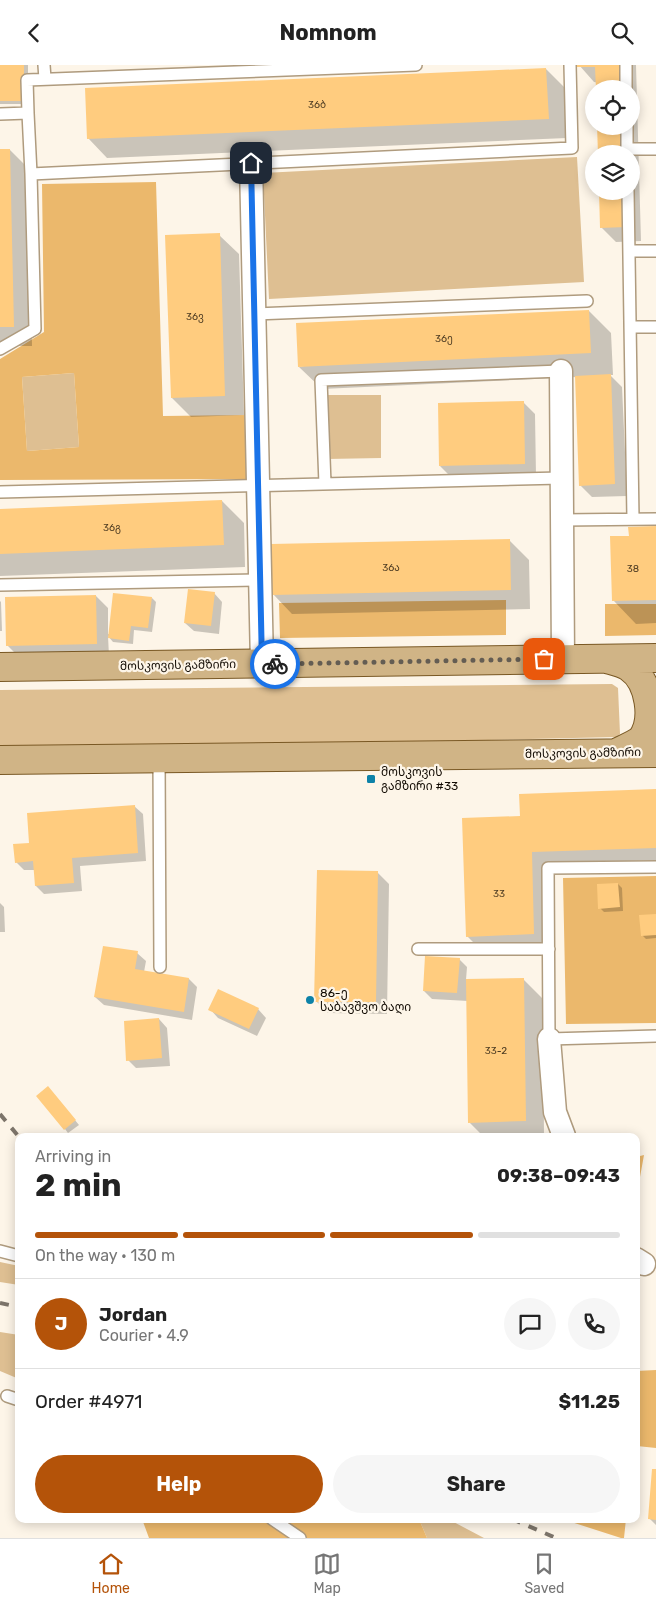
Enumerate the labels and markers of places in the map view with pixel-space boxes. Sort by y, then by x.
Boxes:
pin [230,142,272,184]
pin [523,638,565,680]
place label: მოსკოვის გამზირი #33 [381,765,458,793]
marker: მოსკოვის გამზირი #33 [365,773,377,785]
place label: 86-ე საბავშვო ბაღი [320,986,411,1015]
marker: 86-ე საბავშვო ბაღი [304,994,316,1006]

